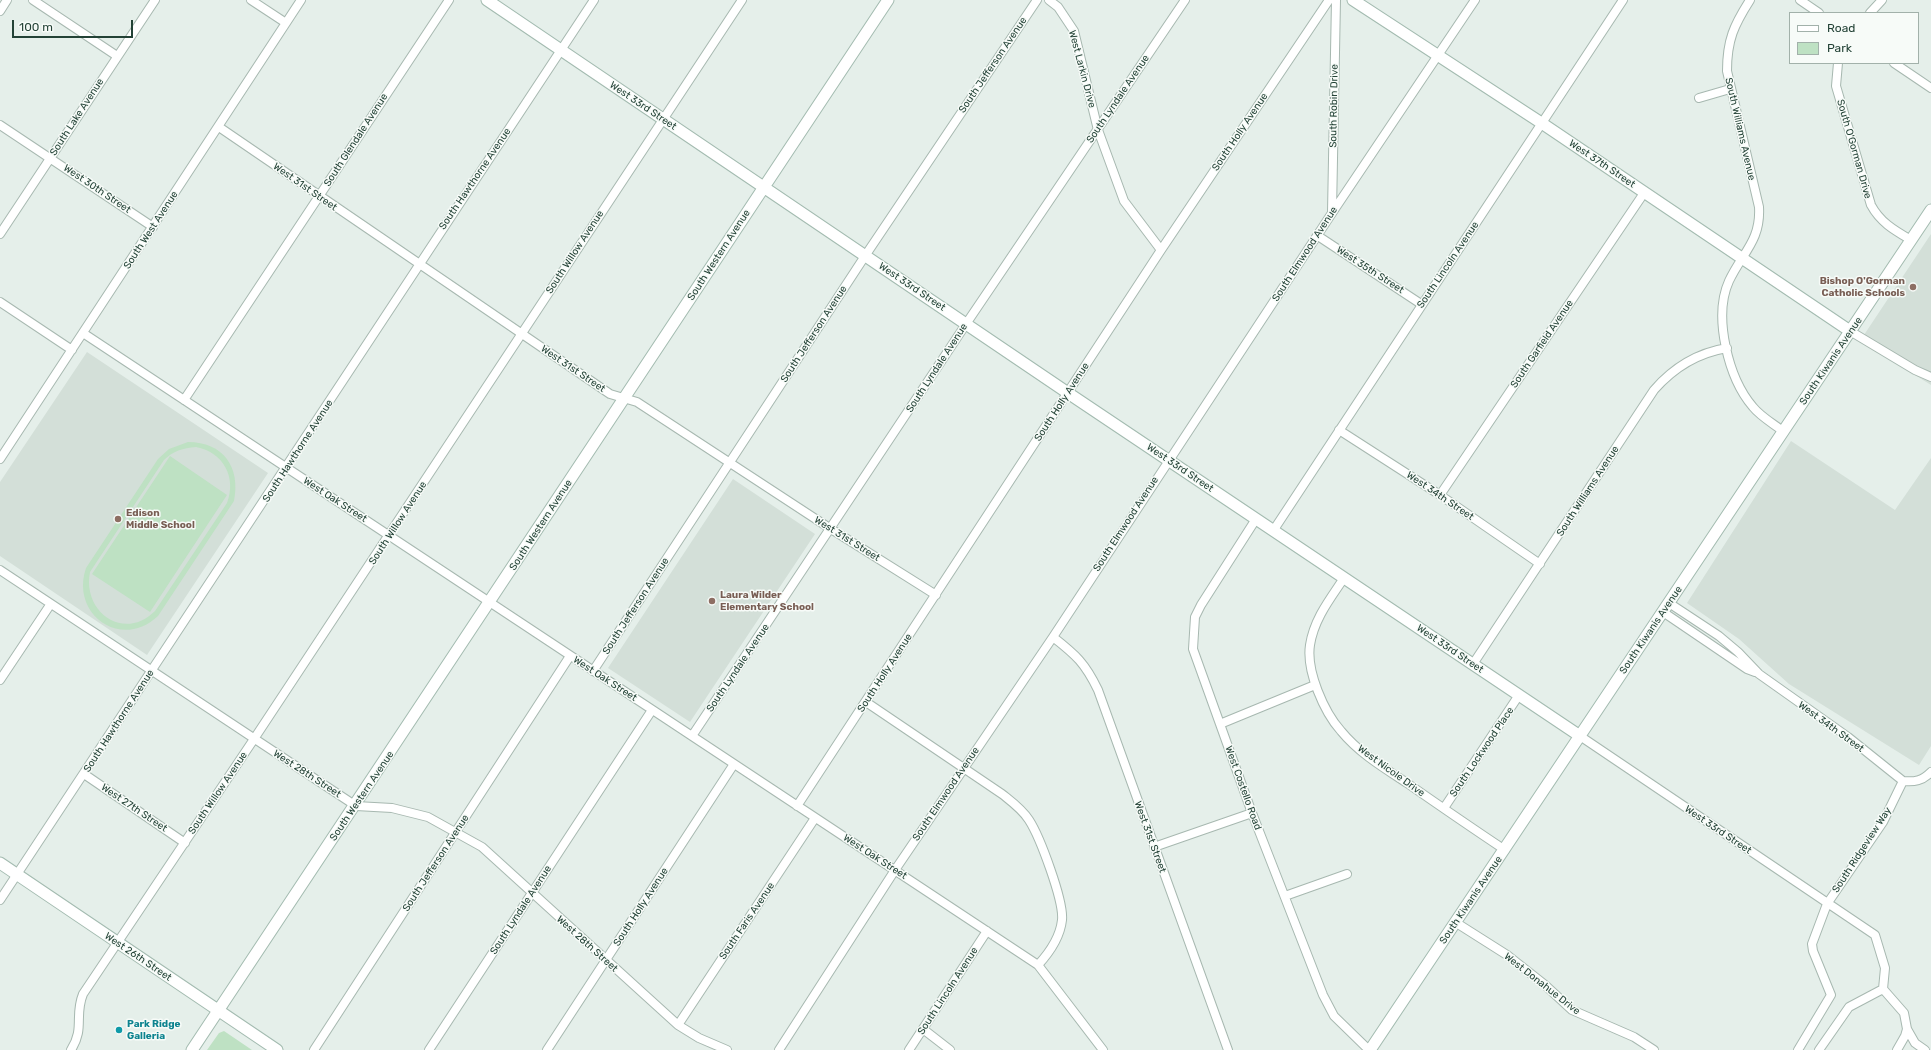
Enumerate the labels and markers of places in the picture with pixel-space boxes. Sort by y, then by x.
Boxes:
place label: Bishop O'Gorman Catholic Schools [1820,275,1905,298]
marker: Bishop O'Gorman Catholic Schools [1908,282,1918,292]
place label: Edison Middle School [126,507,195,530]
marker: Edison Middle School [113,514,123,524]
place label: Laura Wilder Elementary School [720,589,814,612]
marker: Laura Wilder Elementary School [707,596,717,606]
place label: Park Ridge Galleria [127,1018,180,1042]
marker: Park Ridge Galleria [114,1025,124,1035]

